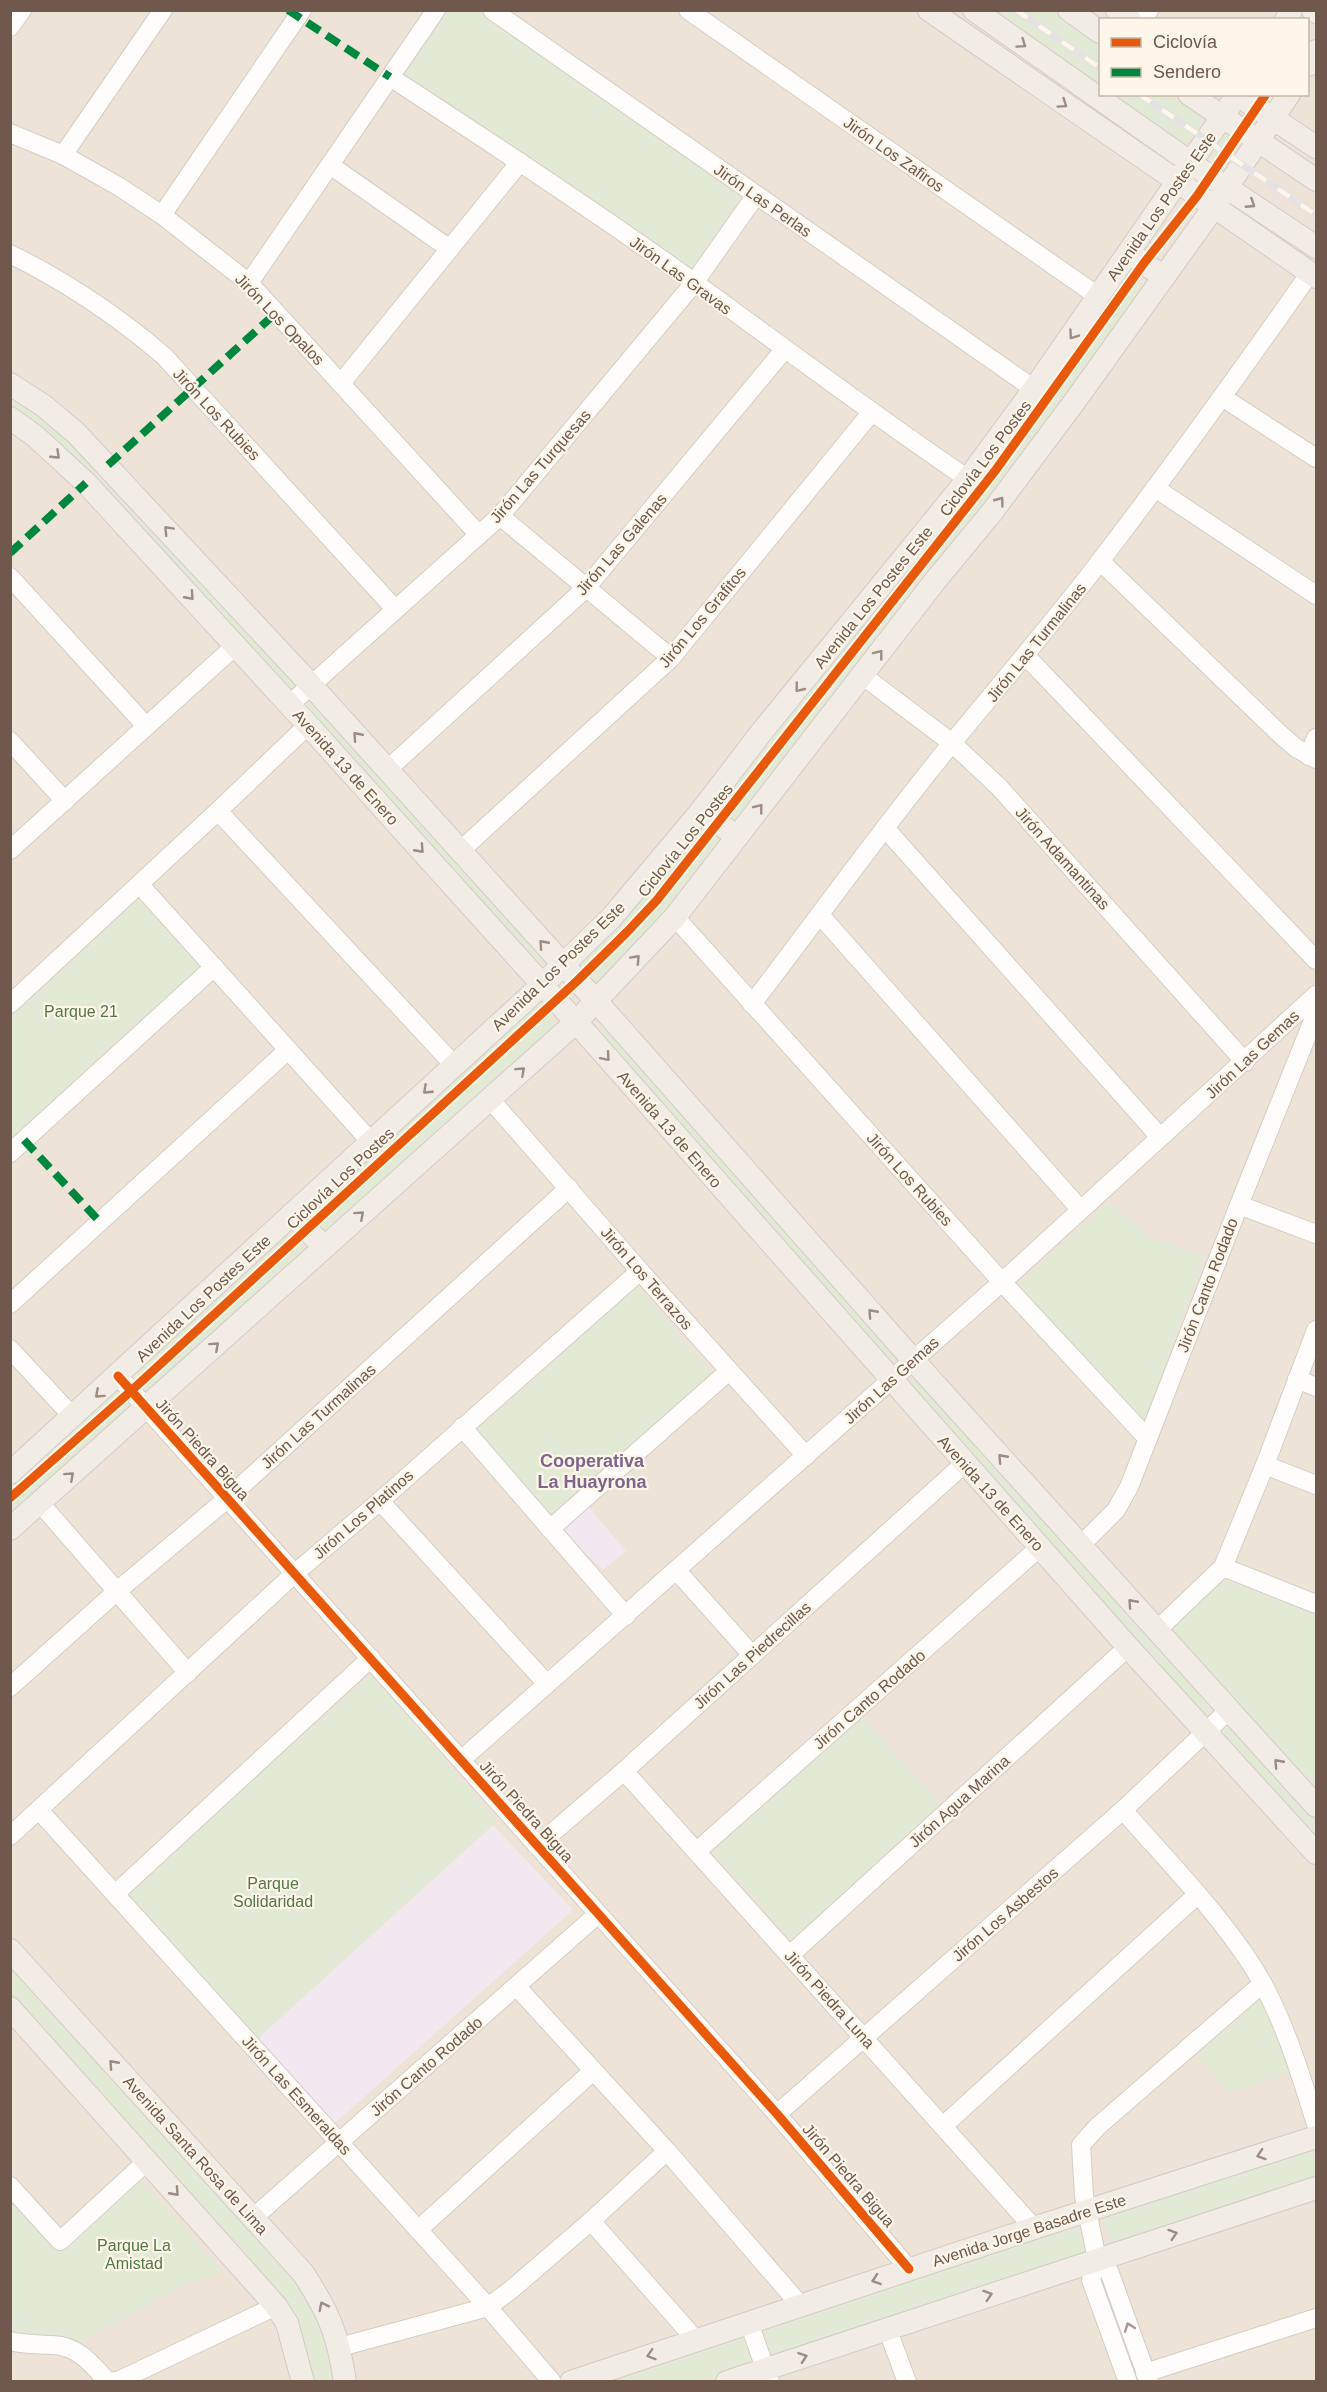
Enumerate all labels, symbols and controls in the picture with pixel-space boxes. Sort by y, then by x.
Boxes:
legend [1099,18,1309,96]
text: Ciclovía [1153,32,1218,52]
one-way arrow [1016,37,1027,48]
text: Sendero [1153,62,1221,82]
one-way arrow [1057,97,1068,108]
street label: Jirón Los Zafiros [840,114,947,195]
street label: Avenida Los Postes Este [1104,129,1219,284]
street label: Jirón Las Perlas [711,161,815,240]
one-way arrow [1245,196,1255,208]
street label: Jirón Las Gravas [627,233,735,318]
street label: Jirón Los Opalos [232,270,327,368]
one-way arrow [1069,328,1080,339]
street label: Jirón Los Rubies [170,365,263,464]
street label: Ciclovía Los Postes [936,397,1034,520]
street label: Jirón Las Turquesas [487,406,594,526]
one-way arrow [48,447,59,458]
street label: Jirón Las Galenas [573,490,670,599]
one-way arrow [993,497,1004,508]
street label: Avenida Los Postes Este [811,523,936,672]
one-way arrow [165,527,176,538]
street label: Jirón Los Grafitos [656,564,749,671]
street label: Jirón Las Turmalinas [983,580,1089,705]
one-way arrow [183,589,194,600]
one-way arrow [871,650,882,661]
one-way arrow [795,681,806,692]
street label: Avenida 13 de Enero [289,706,402,829]
one-way arrow [353,732,364,743]
street label: Ciclovía Los Postes [635,780,736,900]
one-way arrow [752,804,763,815]
street label: Jirón Adamantinas [1012,804,1113,913]
one-way arrow [413,842,424,852]
street label: Avenida Los Postes Este [489,898,628,1034]
one-way arrow [539,940,550,951]
one-way arrow [629,956,640,967]
park label: Parque 21 [44,1003,118,1020]
street label: Jirón Las Gemas [1202,1007,1302,1102]
one-way arrow [599,1050,610,1061]
one-way arrow [514,1067,525,1078]
street label: Avenida 13 de Enero [614,1067,725,1191]
one-way arrow [423,1083,433,1094]
street label: Ciclovía Los Postes [283,1124,398,1232]
street label: Jirón Los Rubies [863,1129,956,1229]
one-way arrow [353,1211,364,1222]
street label: Jirón Canto Rodado [1174,1216,1241,1355]
street label: Jirón Los Terrazos [597,1224,696,1333]
street label: Avenida Los Postes Este [133,1232,274,1365]
one-way arrow [868,1309,879,1320]
street label: Jirón Las Gemas [841,1334,942,1427]
one-way arrow [208,1342,219,1353]
street label: Jirón Las Turmalinas [258,1361,379,1472]
one-way arrow [95,1387,105,1398]
street label: Jirón Piedra Bigua [153,1395,253,1504]
street label: Avenida 13 de Enero [934,1432,1047,1555]
district label: Cooperativa La Huayrona [537,1451,648,1492]
one-way arrow [998,1454,1009,1465]
street label: Jirón Los Platinos [310,1467,417,1562]
one-way arrow [63,1472,74,1483]
street label: Jirón Las Piedrecillas [690,1598,814,1712]
one-way arrow [1128,1599,1139,1610]
street label: Jirón Canto Rodado [810,1646,929,1752]
street label: Jirón Agua Marina [906,1752,1013,1851]
street label: Jirón Piedra Bigua [477,1757,577,1866]
one-way arrow [1274,1759,1285,1770]
street label: Jirón Los Asbestos [949,1864,1062,1965]
park label: Parque Solidaridad [233,1875,313,1910]
street label: Jirón Piedra Luna [781,1947,878,2052]
street label: Jirón Canto Rodado [367,2013,486,2119]
street label: Jirón Las Esmeraldas [239,2032,354,2158]
one-way arrow [110,2060,121,2071]
street label: Avenida Santa Rosa de Lima [120,2073,271,2238]
street label: Jirón Piedra Bigua [799,2120,898,2230]
one-way arrow [1256,2148,1267,2160]
one-way arrow [168,2186,179,2196]
street label: Avenida Jorge Basadre Este [930,2191,1128,2270]
one-way arrow [1167,2229,1178,2242]
park label: Parque La Amistad [97,2237,171,2272]
one-way arrow [871,2273,882,2286]
one-way arrow [982,2290,993,2302]
one-way arrow [319,2302,330,2312]
one-way arrow [1123,2322,1136,2332]
one-way arrow [646,2348,657,2360]
one-way arrow [797,2351,808,2364]

